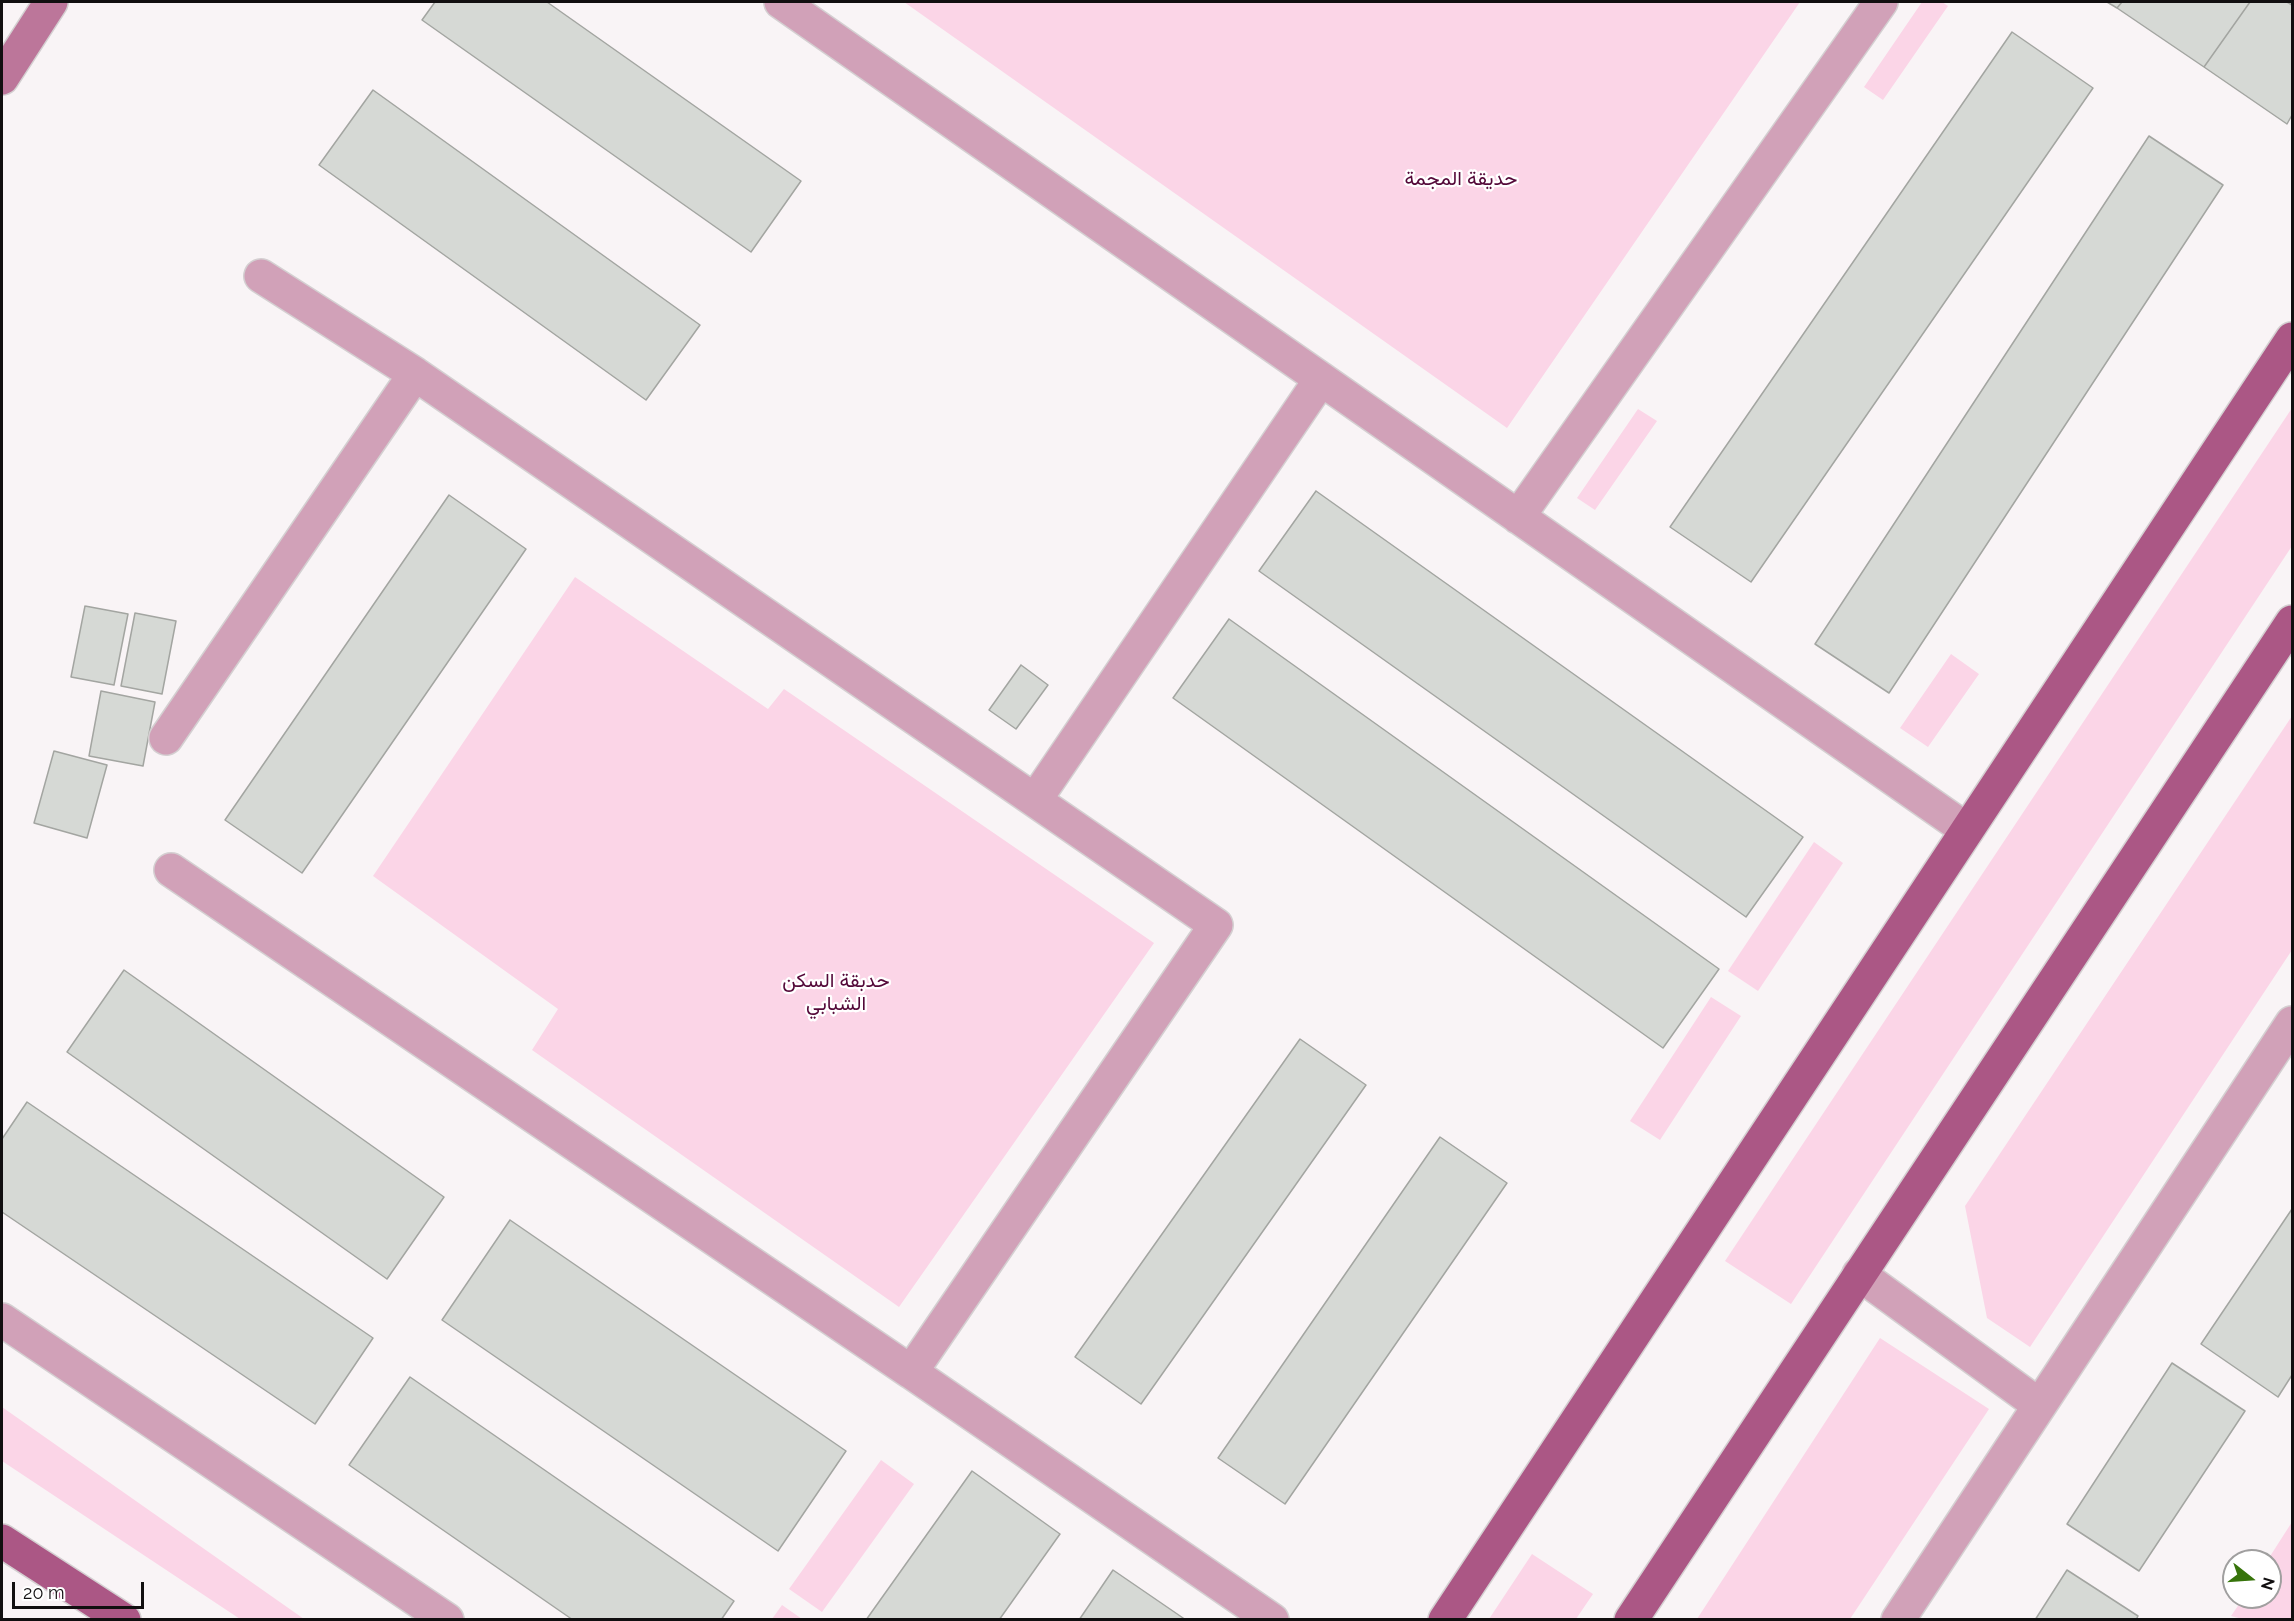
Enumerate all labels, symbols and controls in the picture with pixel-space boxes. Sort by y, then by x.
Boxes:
park label: حديقة المجمة [1404,167,1518,191]
park label: حدبقة السكن الشبابي [782,969,890,1016]
north arrow [2222,1549,2282,1609]
scale bar [15,1570,147,1608]
text: N [2257,1575,2279,1592]
text: 20 m [23,1582,65,1603]

